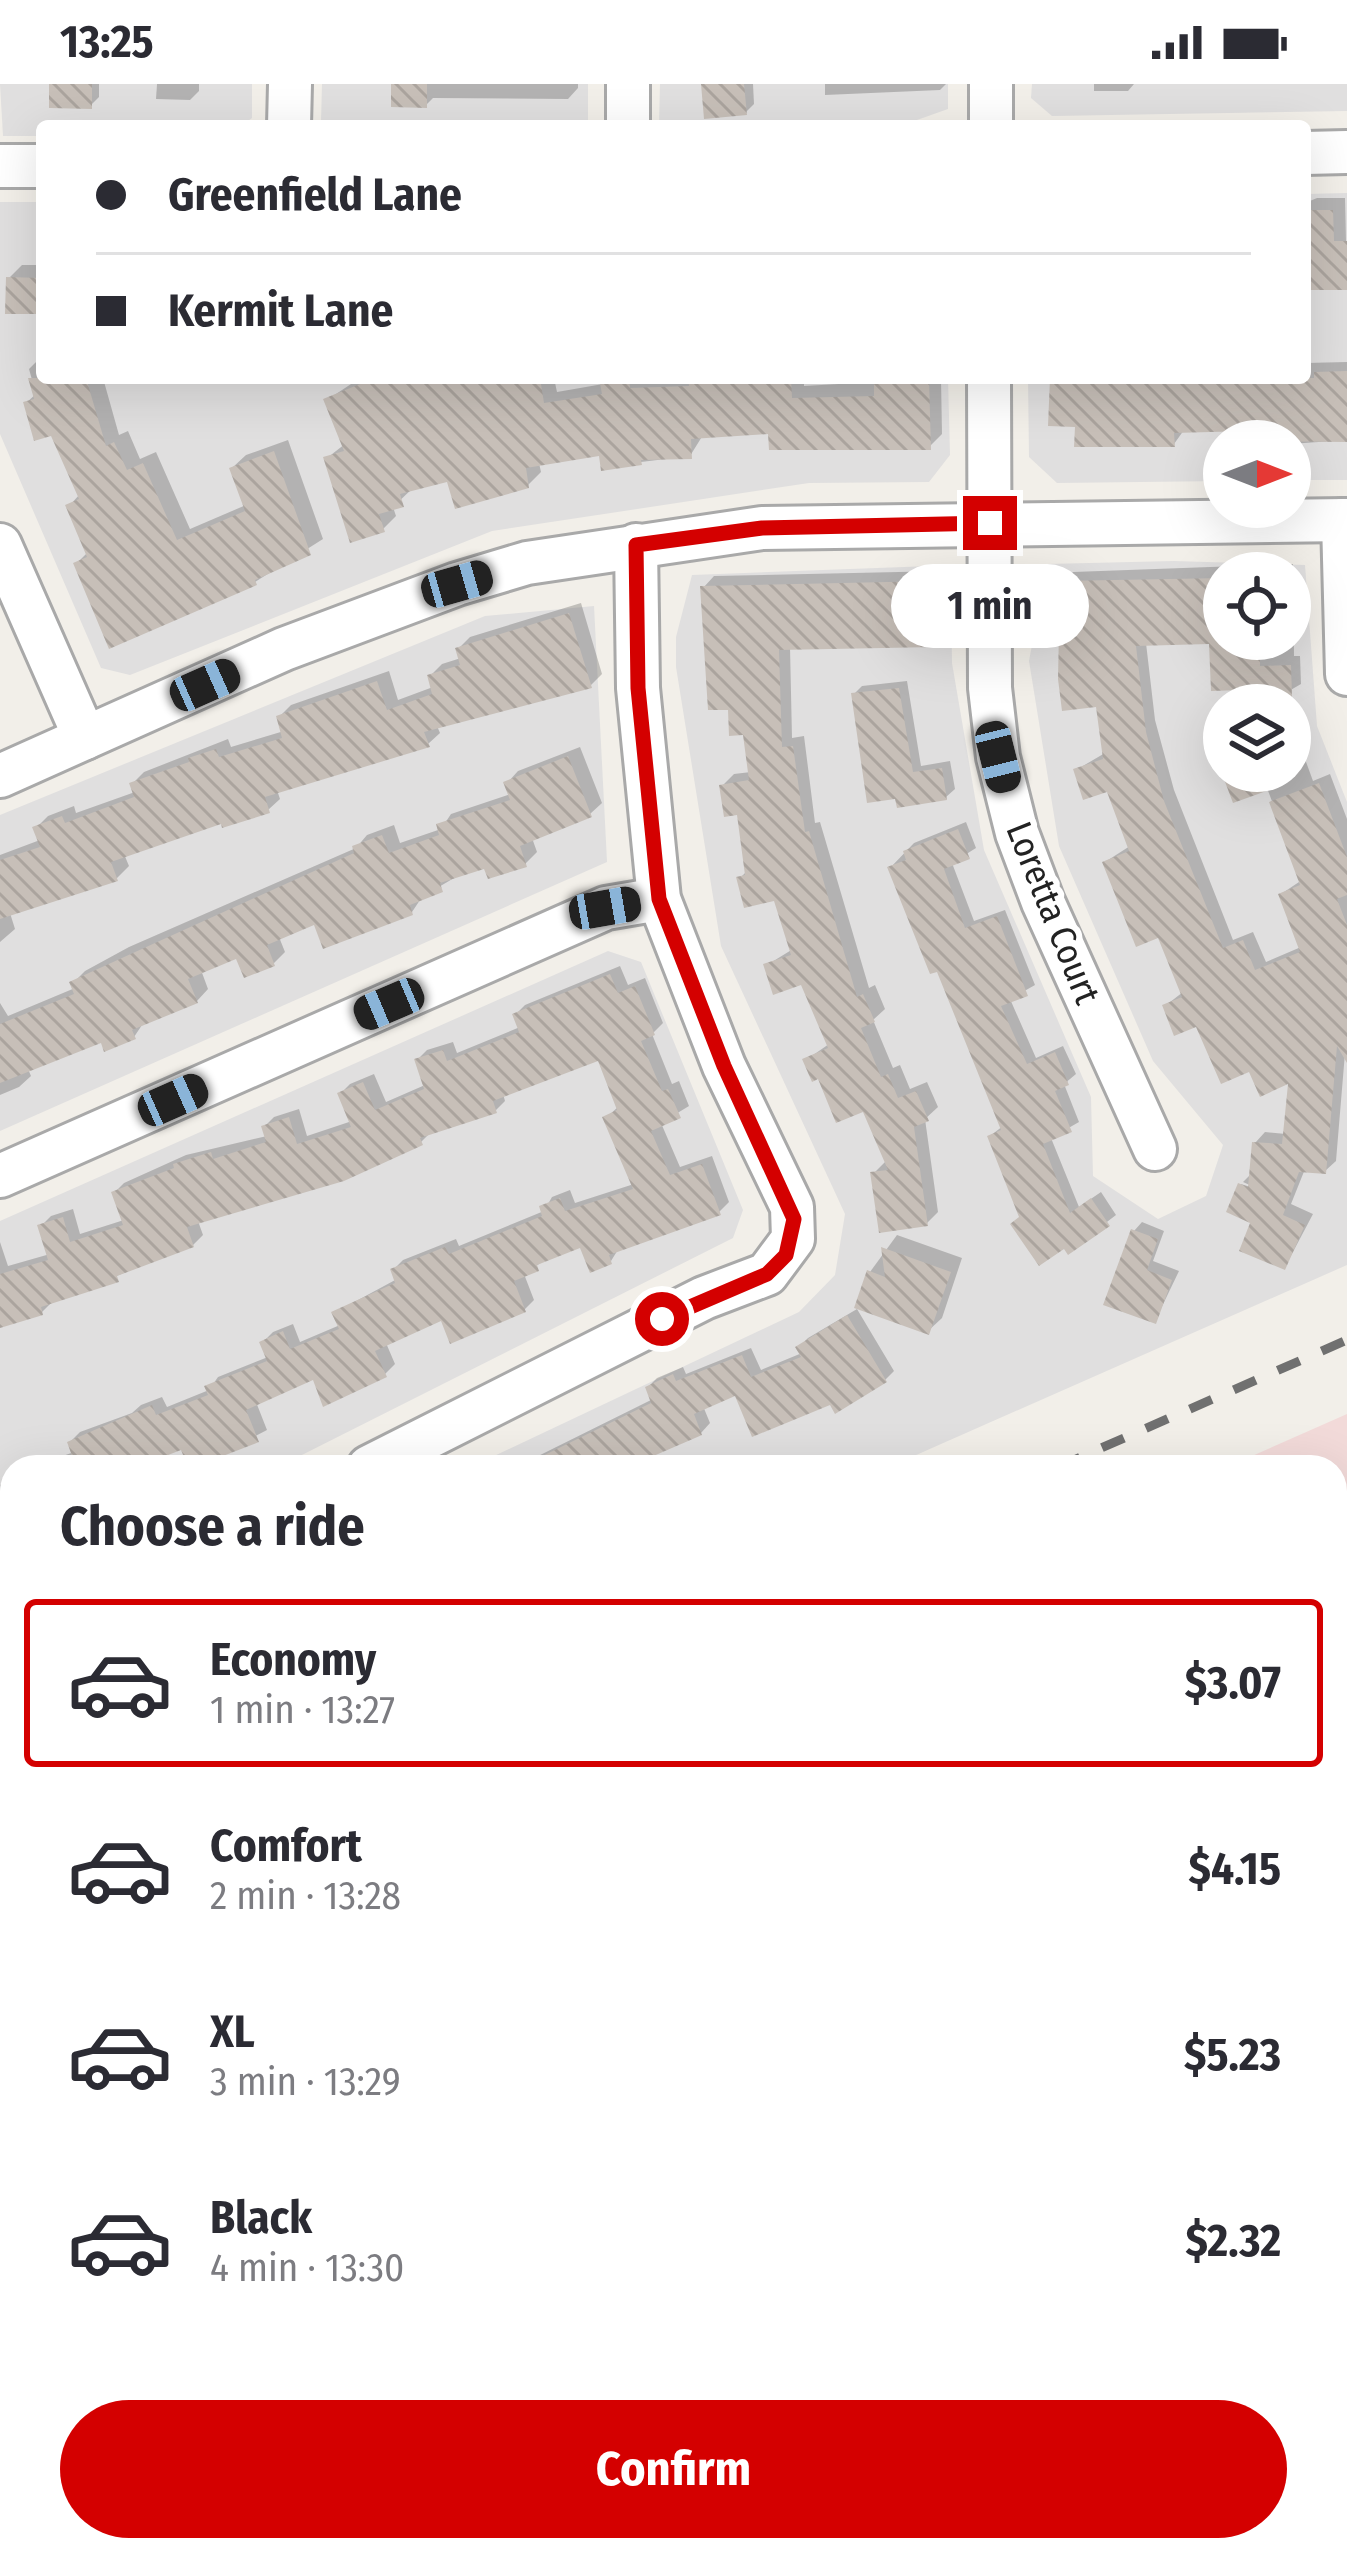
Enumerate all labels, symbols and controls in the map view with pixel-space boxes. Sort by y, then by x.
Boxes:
text: 13:25 [60,15,154,69]
text: Greenfield Lane [168,168,462,222]
text: Kermit Lane [168,284,393,338]
north arrow [1203,420,1311,528]
map controls [1203,420,1311,792]
route end [963,496,1017,550]
button: locate [1203,552,1311,660]
car [417,557,497,611]
callout: 1 min [891,565,1089,649]
text: 1 min [948,583,1032,629]
car [165,654,245,716]
button: layers [1203,684,1311,792]
car [972,718,1024,796]
street label: Loretta Court [997,816,1110,1011]
car [566,884,644,932]
car [349,973,429,1035]
car [133,1069,213,1131]
route start [635,1292,689,1346]
text: Choose a ride [60,1495,365,1559]
icon: car [66,1629,174,1737]
text: Economy [210,1633,376,1687]
text: $3.07 [1185,1656,1281,1710]
text: 1 min · 13:27 [210,1687,395,1733]
icon: car [66,1815,174,1923]
text: Comfort [210,1819,362,1873]
text: $4.15 [1189,1842,1281,1896]
text: 2 min · 13:28 [210,1873,401,1919]
icon: car [66,2001,174,2109]
text: XL [210,2005,255,2059]
text: $5.23 [1184,2028,1281,2082]
text: 3 min · 13:29 [210,2059,401,2105]
icon: car [66,2187,174,2295]
text: Black [210,2191,312,2245]
text: $2.32 [1185,2214,1281,2268]
text: 4 min · 13:30 [210,2245,404,2291]
button: Confirm [60,2400,1287,2538]

